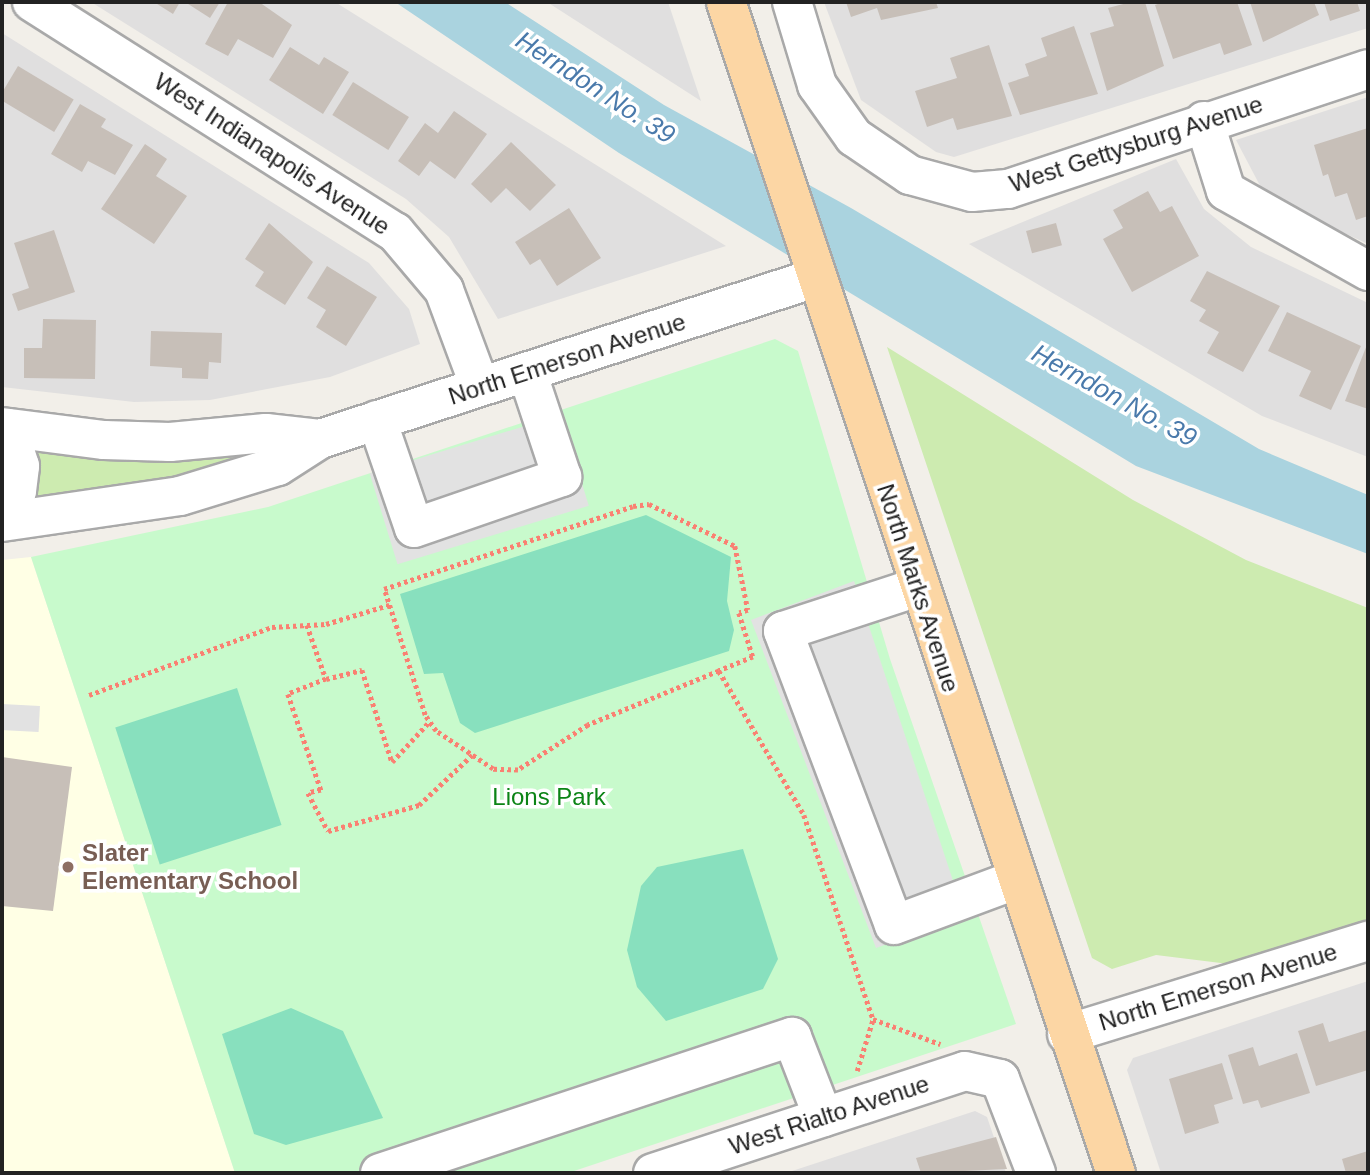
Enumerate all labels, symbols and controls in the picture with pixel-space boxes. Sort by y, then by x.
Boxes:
water label: Herndon No. 39 [510,25,680,151]
street label: West Indianapolis Avenue [148,67,396,241]
street label: West Gettysburg Avenue [1005,89,1267,199]
street label: North Emerson Avenue [444,307,690,411]
water label: Herndon No. 39 [1026,338,1202,454]
street label: North Marks Avenue [871,480,965,696]
park label: Lions Park [492,783,606,811]
place label: Slater Elementary School [82,839,298,895]
marker: Slater Elementary School [60,859,76,875]
street label: North Emerson Avenue [1095,937,1341,1037]
street label: West Rialto Avenue [725,1069,933,1161]

